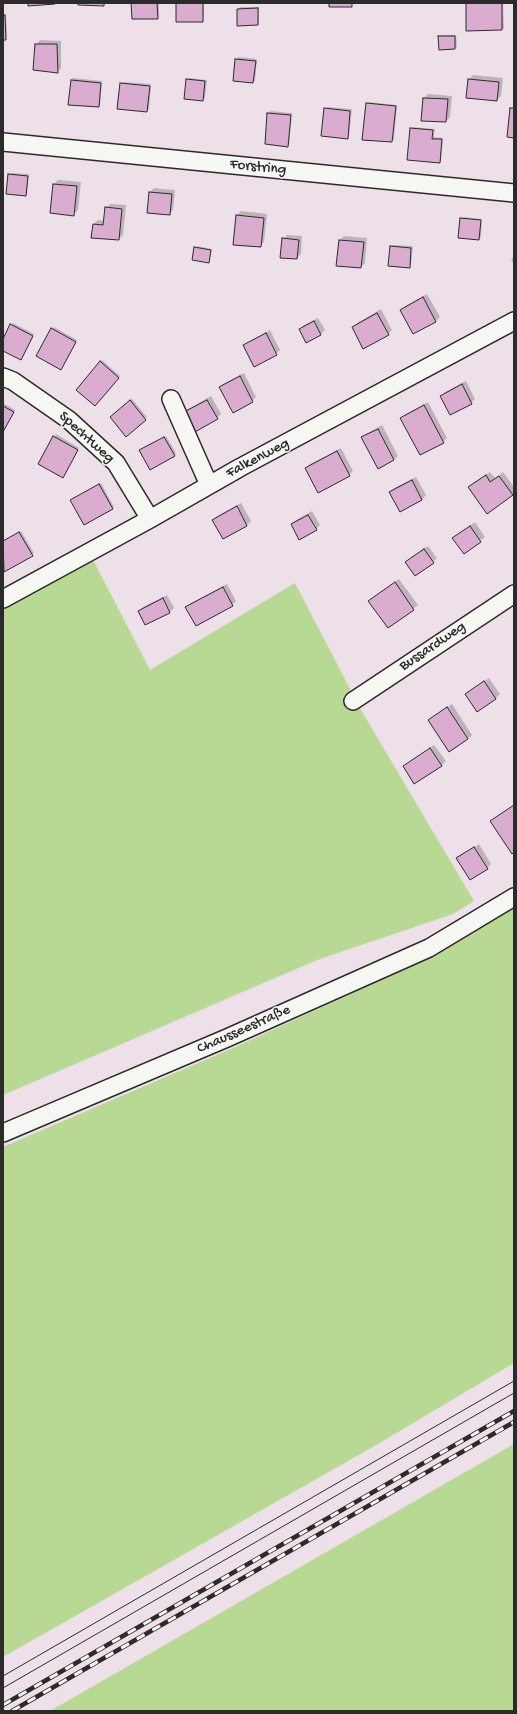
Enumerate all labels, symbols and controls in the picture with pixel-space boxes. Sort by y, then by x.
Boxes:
street label: Forstring [229,156,287,180]
street label: Spechtweg [54,408,118,468]
street label: Falkenweg [223,435,293,483]
street label: Bussardweg [396,618,470,676]
street label: Chausseestraße [195,1001,293,1059]

